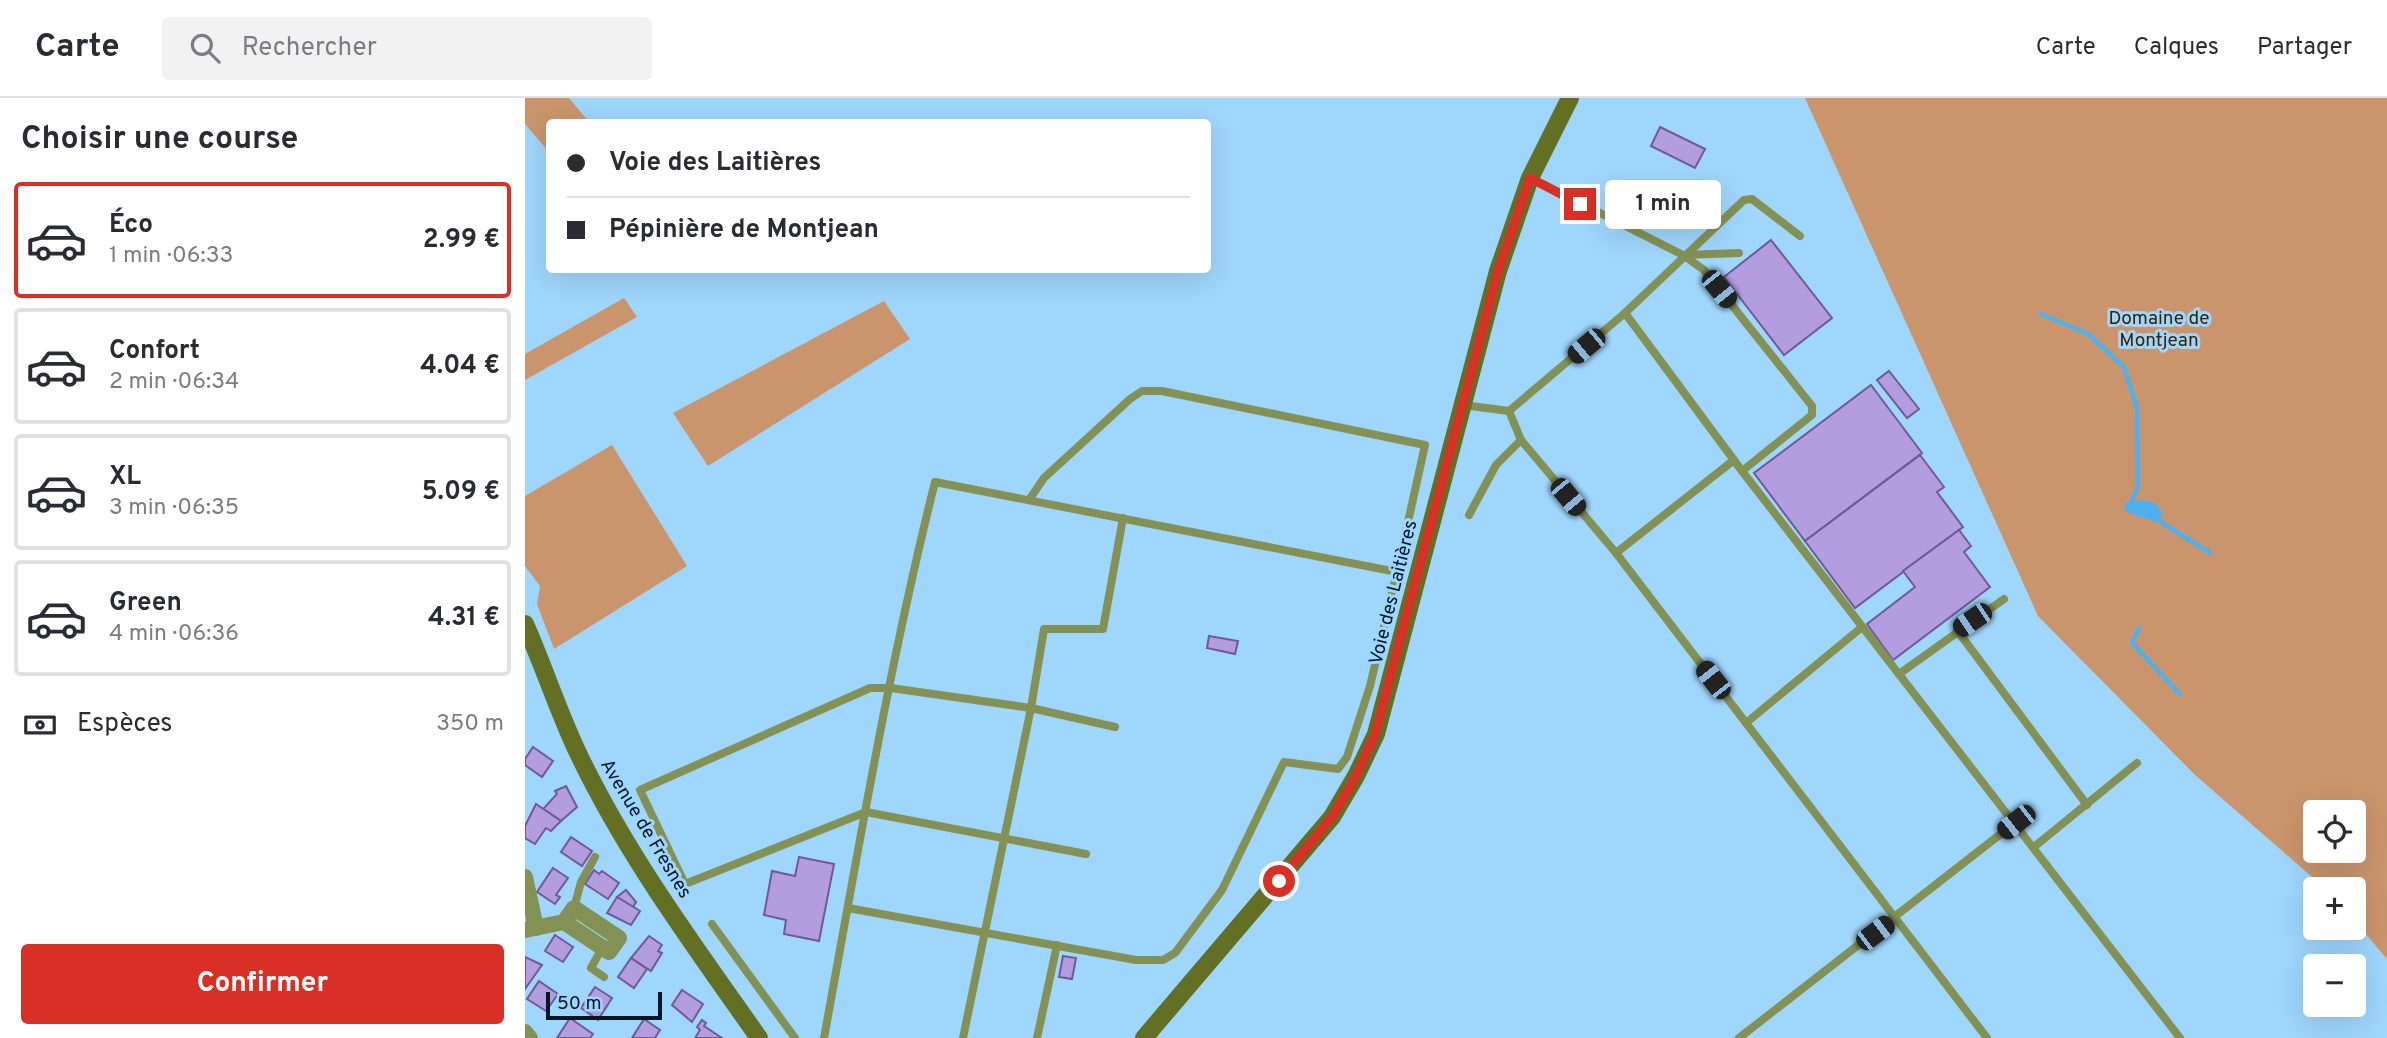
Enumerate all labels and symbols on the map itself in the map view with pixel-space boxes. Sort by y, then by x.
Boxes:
callout: 1 min [1605,180,1720,228]
route end [1564,188,1596,220]
car [1698,266,1741,312]
park label: Domaine de Montjean [2109,307,2209,353]
car [1564,324,1609,368]
car [1547,474,1590,520]
street label: Voie des Laitières [1364,518,1423,667]
car [1949,600,1996,640]
car [1692,657,1735,703]
street label: Avenue de Fresnes [594,755,696,903]
car [1993,801,2040,843]
route start [1263,865,1295,897]
car [1852,912,1899,954]
scale bar [546,989,661,1021]

